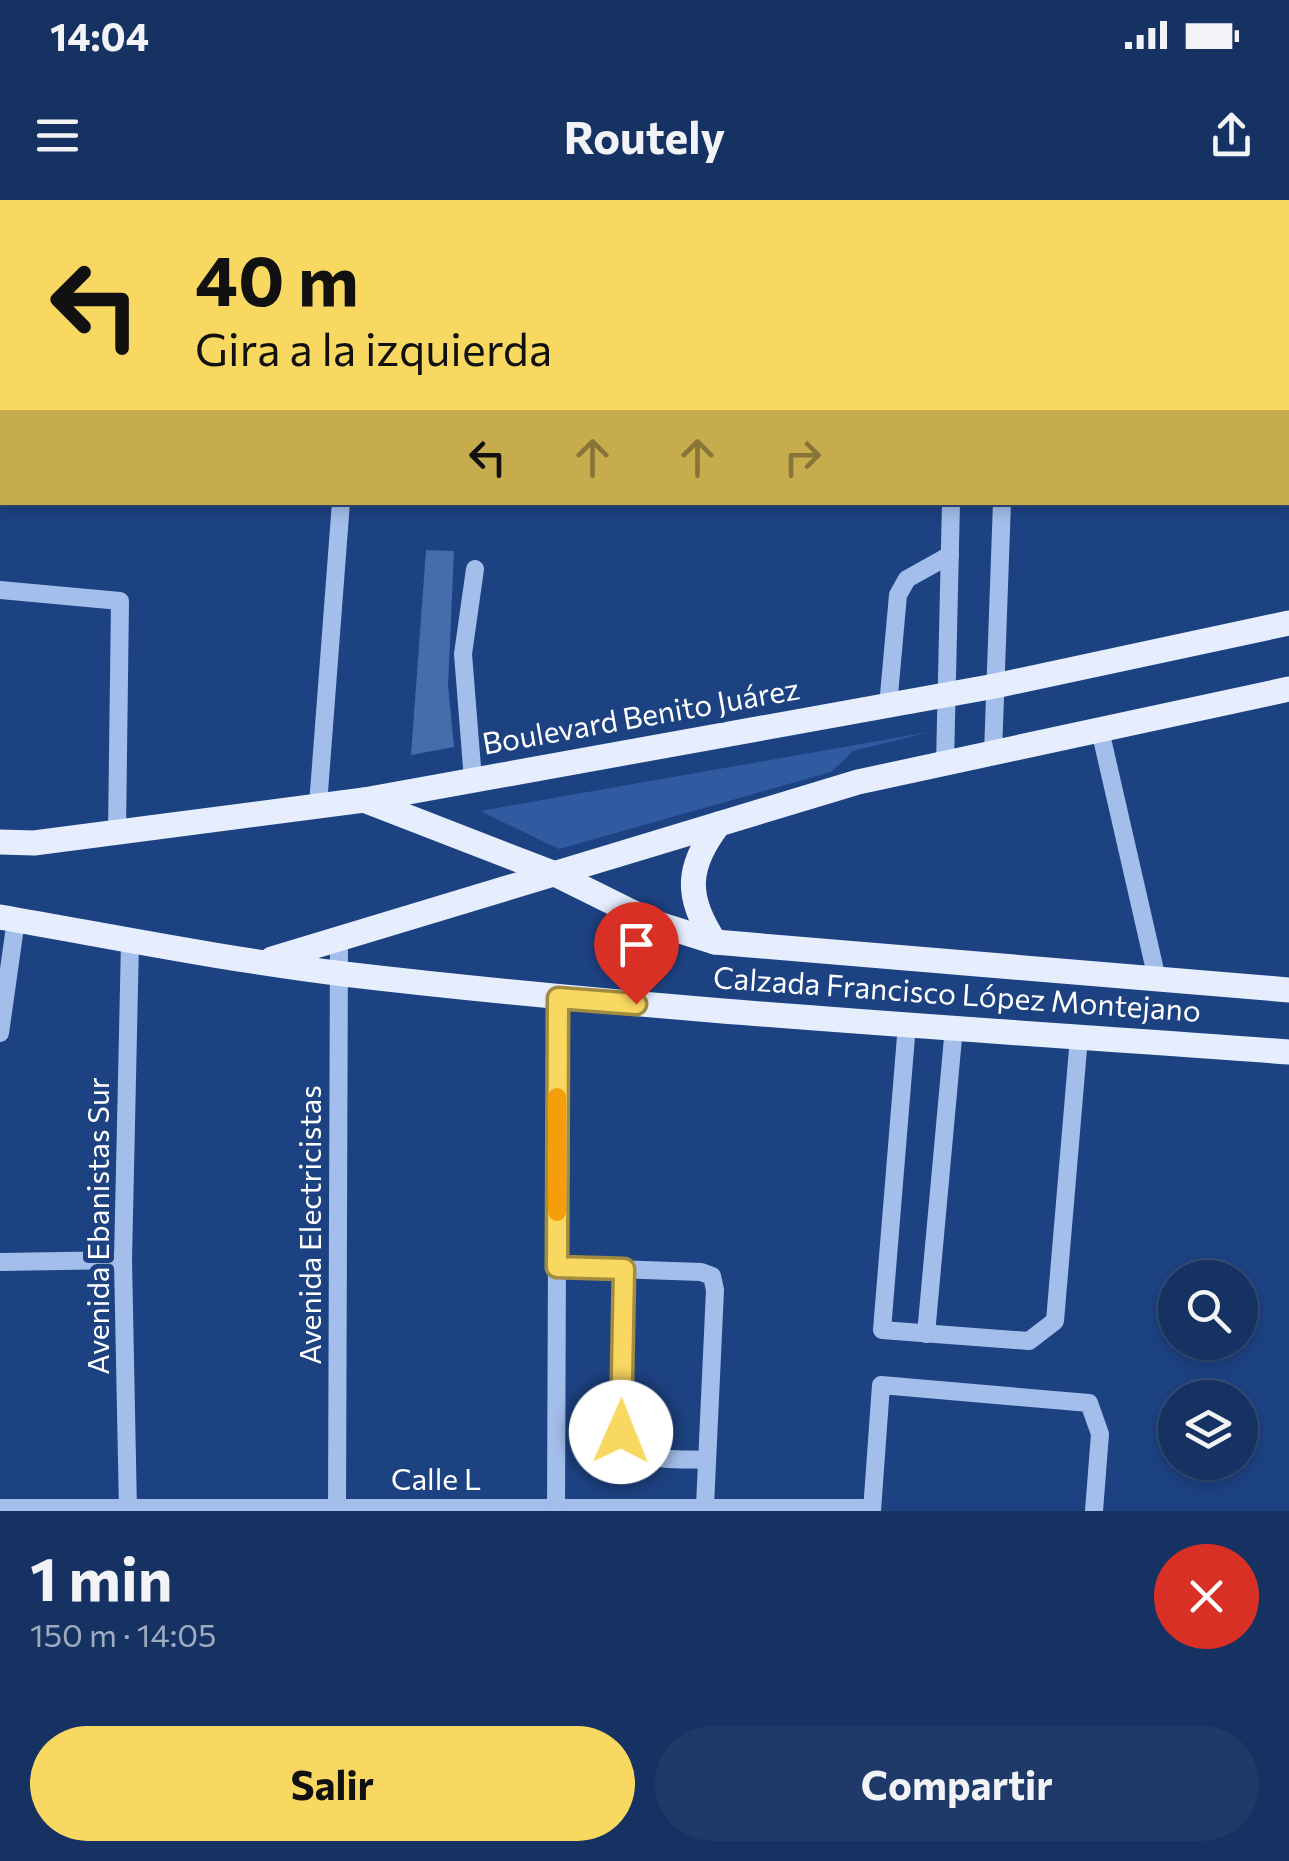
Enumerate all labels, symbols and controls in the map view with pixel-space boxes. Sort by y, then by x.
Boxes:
text: 14:04 [50,12,149,59]
icon: menu [30,108,85,163]
text: Routely [564,108,725,163]
icon: share [1204,108,1259,163]
text: 40 m [195,235,359,320]
icon: left [30,240,160,370]
text: Gira a la izquierda [195,320,552,375]
icon: left [460,430,515,485]
icon: ahead [565,430,620,485]
icon: ahead [670,430,725,485]
icon: right [775,430,830,485]
street label: Boulevard Benito Juárez [479,668,802,761]
pin [594,902,679,1005]
icon: arrive [609,917,664,972]
street label: Calzada Francisco López Montejano [712,957,1202,1028]
street label: Avenida Ebanistas Sur [78,1077,115,1375]
street label: Avenida Electricistas [290,1085,327,1365]
map controls [1158,1260,1258,1480]
button: search [1158,1260,1258,1360]
position arrow [569,1380,673,1484]
button: layers [1158,1380,1258,1480]
street label: Calle L [391,1459,481,1496]
text: 1 min [30,1540,172,1613]
button: close [1154,1544,1259,1649]
text: 150 m · 14:05 [30,1614,217,1654]
button: Salir [30,1726,635,1841]
button: Compartir [655,1726,1259,1841]

